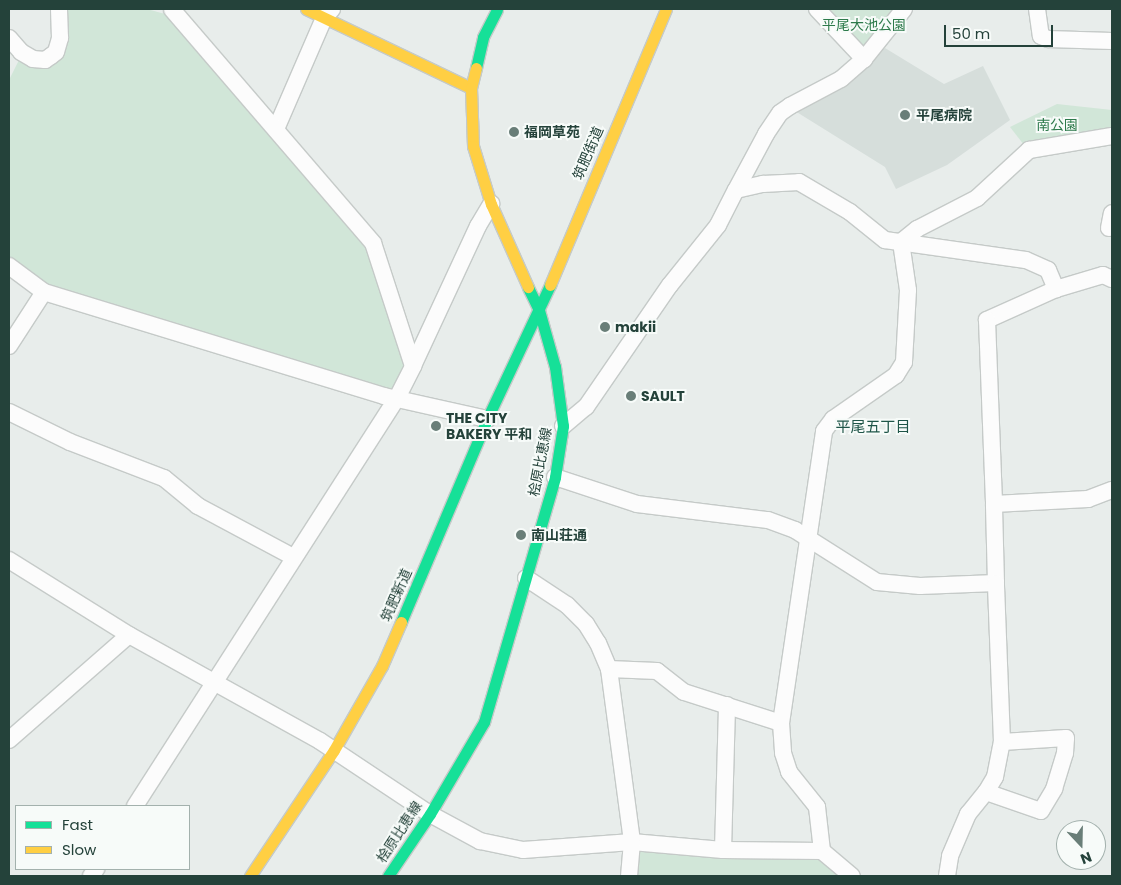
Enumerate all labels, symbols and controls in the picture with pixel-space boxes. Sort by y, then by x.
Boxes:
scale bar [946,15,1055,47]
park label: 平尾大池公園 [822,17,906,33]
text: 50 m [952,23,990,44]
place label: 平尾病院 [916,107,972,123]
marker: 平尾病院 [898,108,912,122]
park label: 南公園 [1036,117,1078,133]
place label: 福岡草苑 [524,124,580,140]
street label: 筑肥街道 [569,124,607,182]
marker: 福岡草苑 [508,126,520,138]
place label: makii [615,319,656,335]
marker: makii [599,321,611,333]
place label: SAULT [641,388,685,404]
marker: SAULT [625,390,637,402]
place label: THE CITY BAKERY 平和 [446,410,532,442]
district label: 平尾五丁目 [836,418,910,436]
marker: THE CITY BAKERY 平和 [430,420,442,432]
street label: 桧原比恵線 [525,426,555,498]
place label: 南山荘通 [531,527,587,543]
marker: 南山荘通 [515,529,527,541]
street label: 筑肥新道 [377,566,415,624]
street label: 桧原比恵線 [373,798,425,866]
legend [15,805,190,870]
text: Fast [62,814,93,835]
north arrow [1056,820,1106,870]
text: Slow [62,839,96,860]
text: N [1078,847,1095,869]

